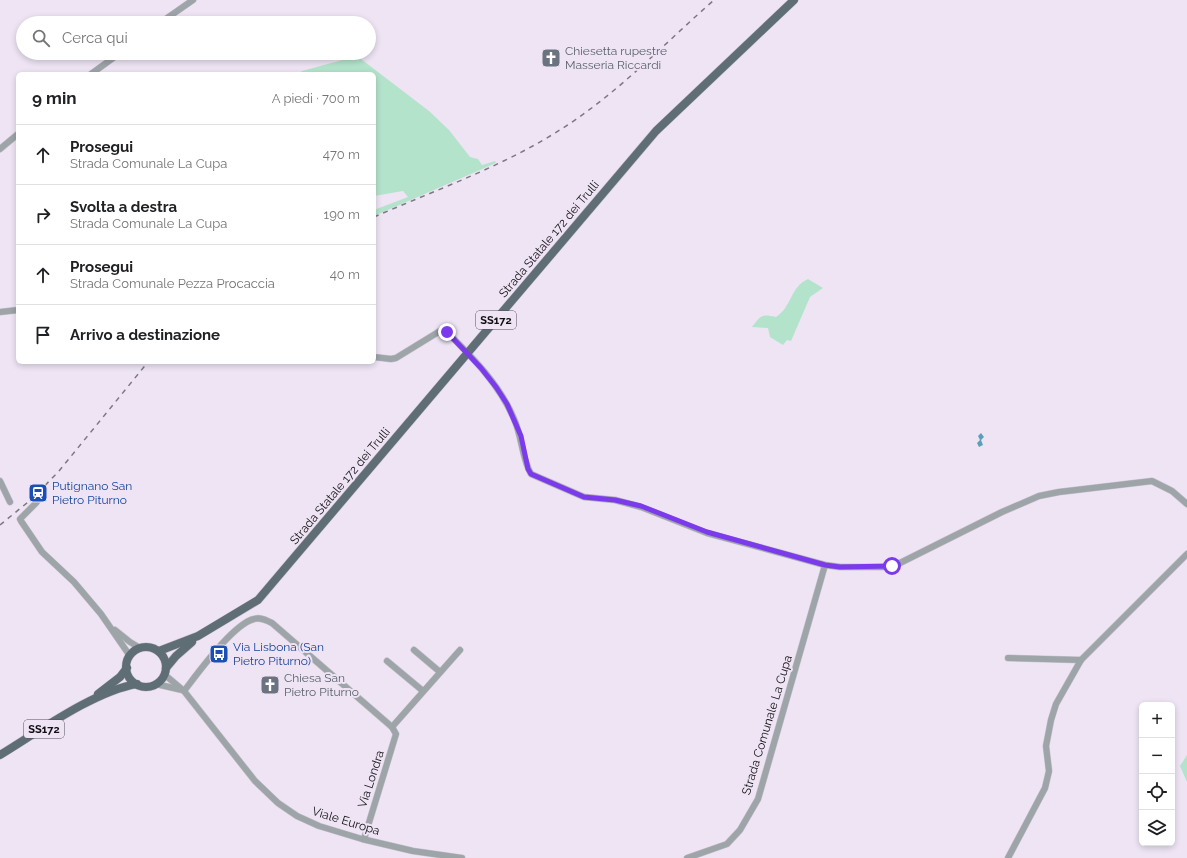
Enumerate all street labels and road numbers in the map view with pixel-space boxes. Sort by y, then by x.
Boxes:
street label: Strada Statale 172 dei Trulli [496,178,602,300]
road number: SS172 [476,311,516,329]
street label: Strada Statale 172 dei Trulli [287,425,393,547]
street label: Strada Comunale La Cupa [739,653,795,797]
road number: SS172 [24,720,64,738]
street label: Via Londra [355,749,387,809]
street label: Viale Europa [310,804,382,838]

